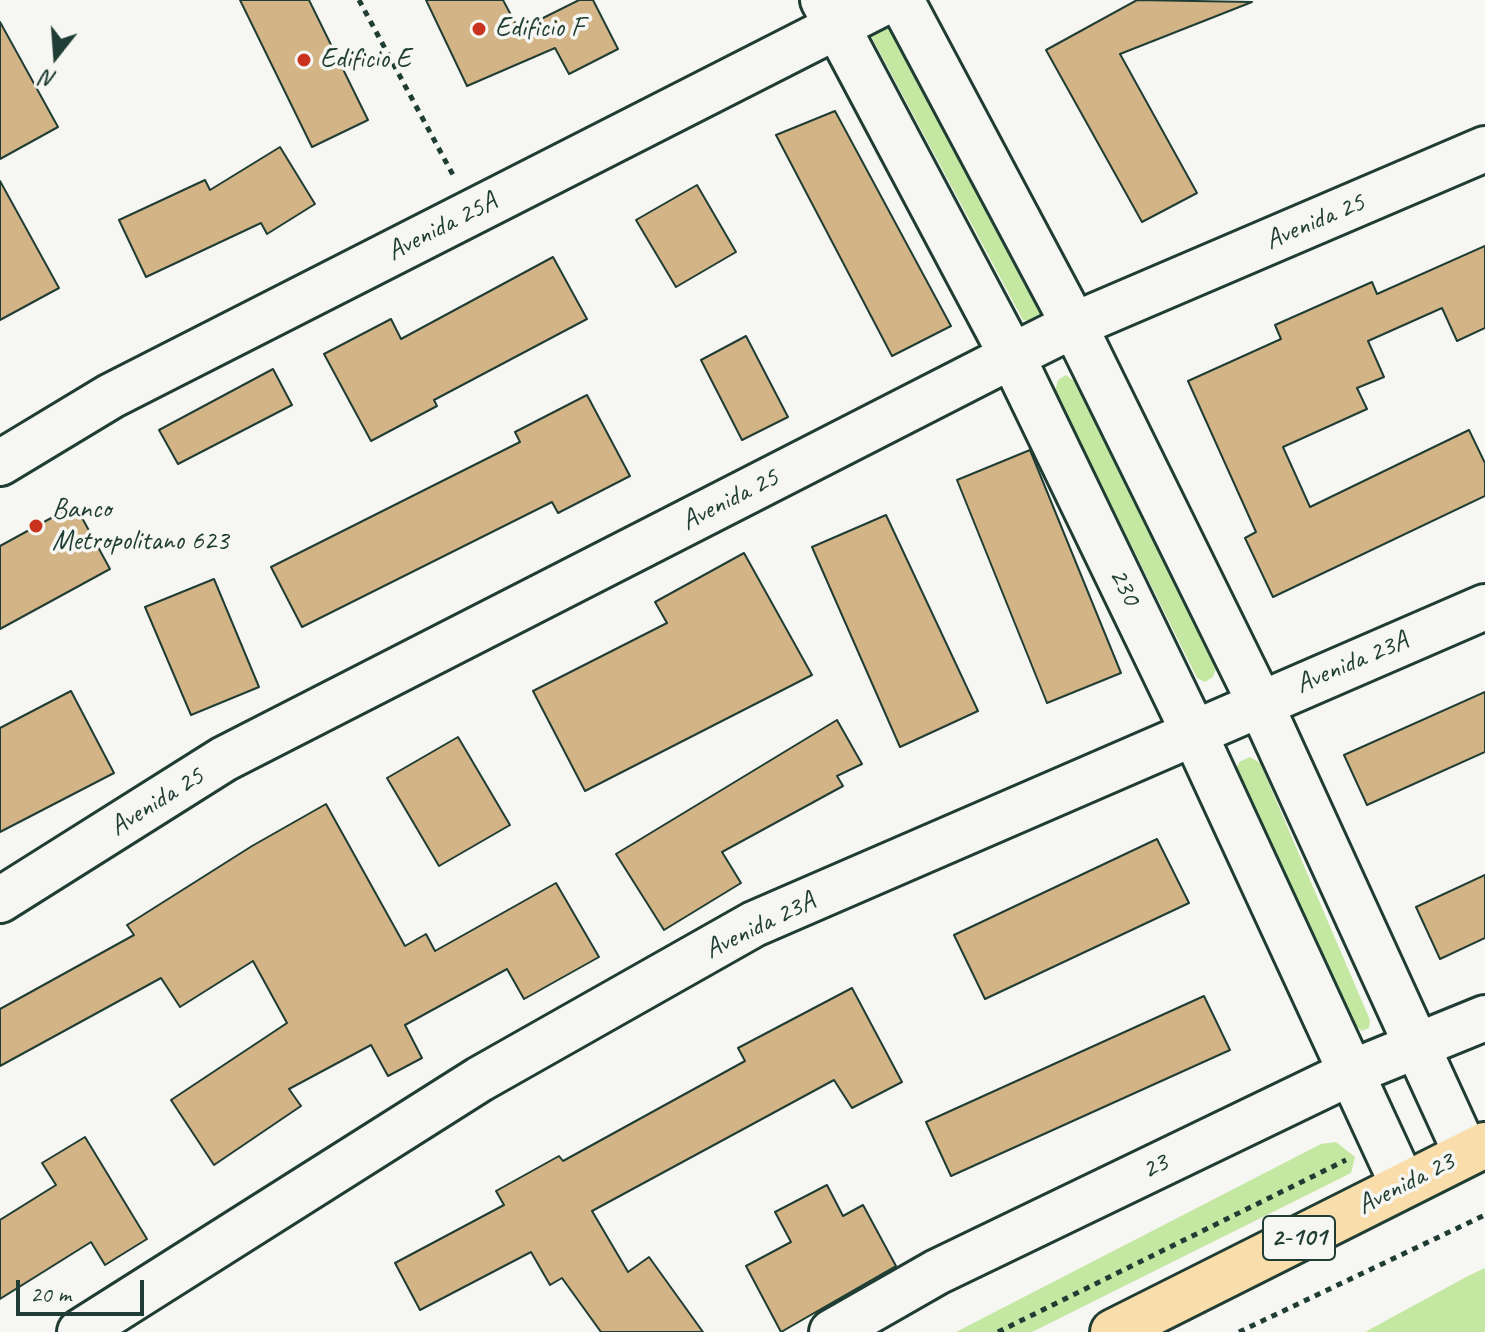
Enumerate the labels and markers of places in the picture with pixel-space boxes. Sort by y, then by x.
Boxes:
place label: Edificio F [495,12,583,46]
marker: Edificio F [470,20,488,38]
place label: Edificio E [320,43,410,77]
marker: Edificio E [295,51,313,69]
place label: Banco Metropolitano 623 [52,493,228,559]
marker: Banco Metropolitano 623 [27,517,45,535]

